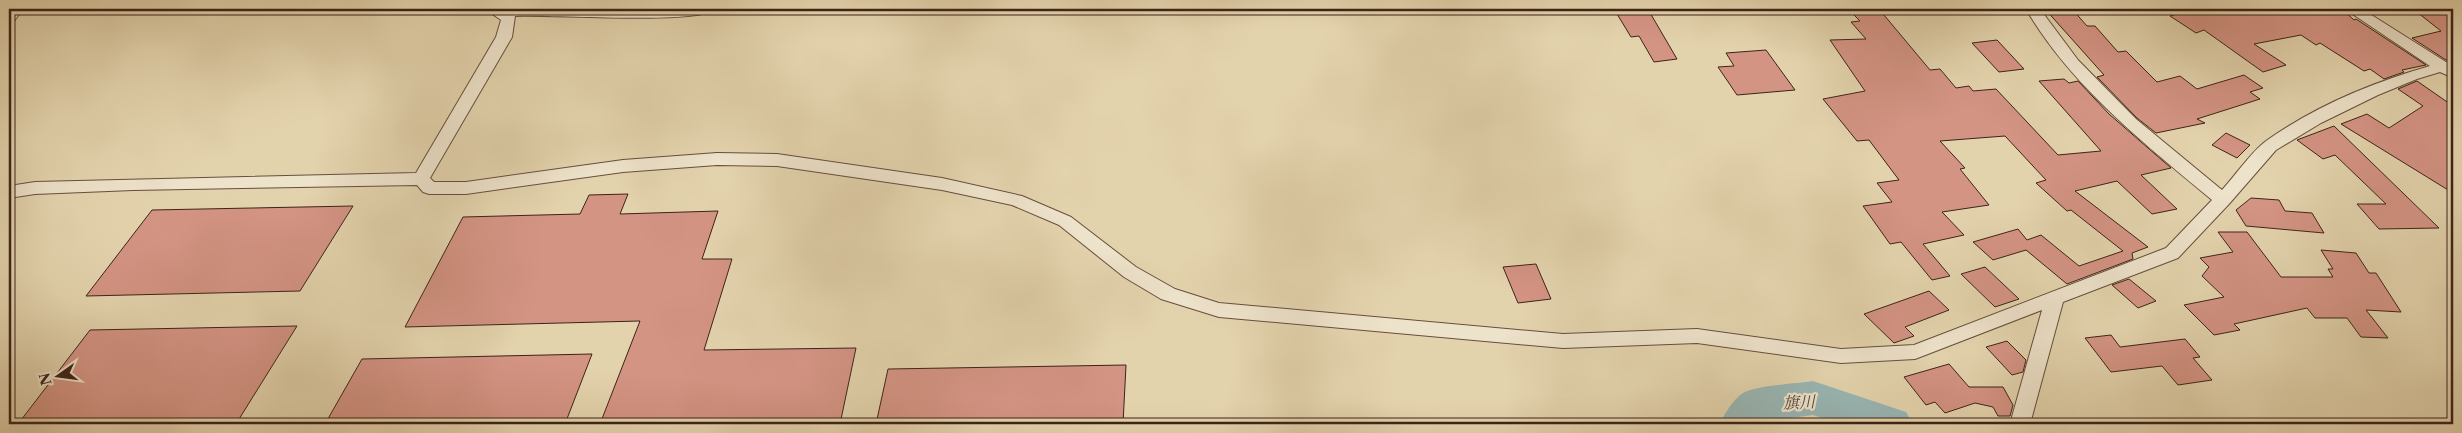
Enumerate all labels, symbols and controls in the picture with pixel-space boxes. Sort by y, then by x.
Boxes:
north arrow [32,350,82,400]
text: N [35,371,56,387]
water label: 旗川 [1782,391,1817,413]

